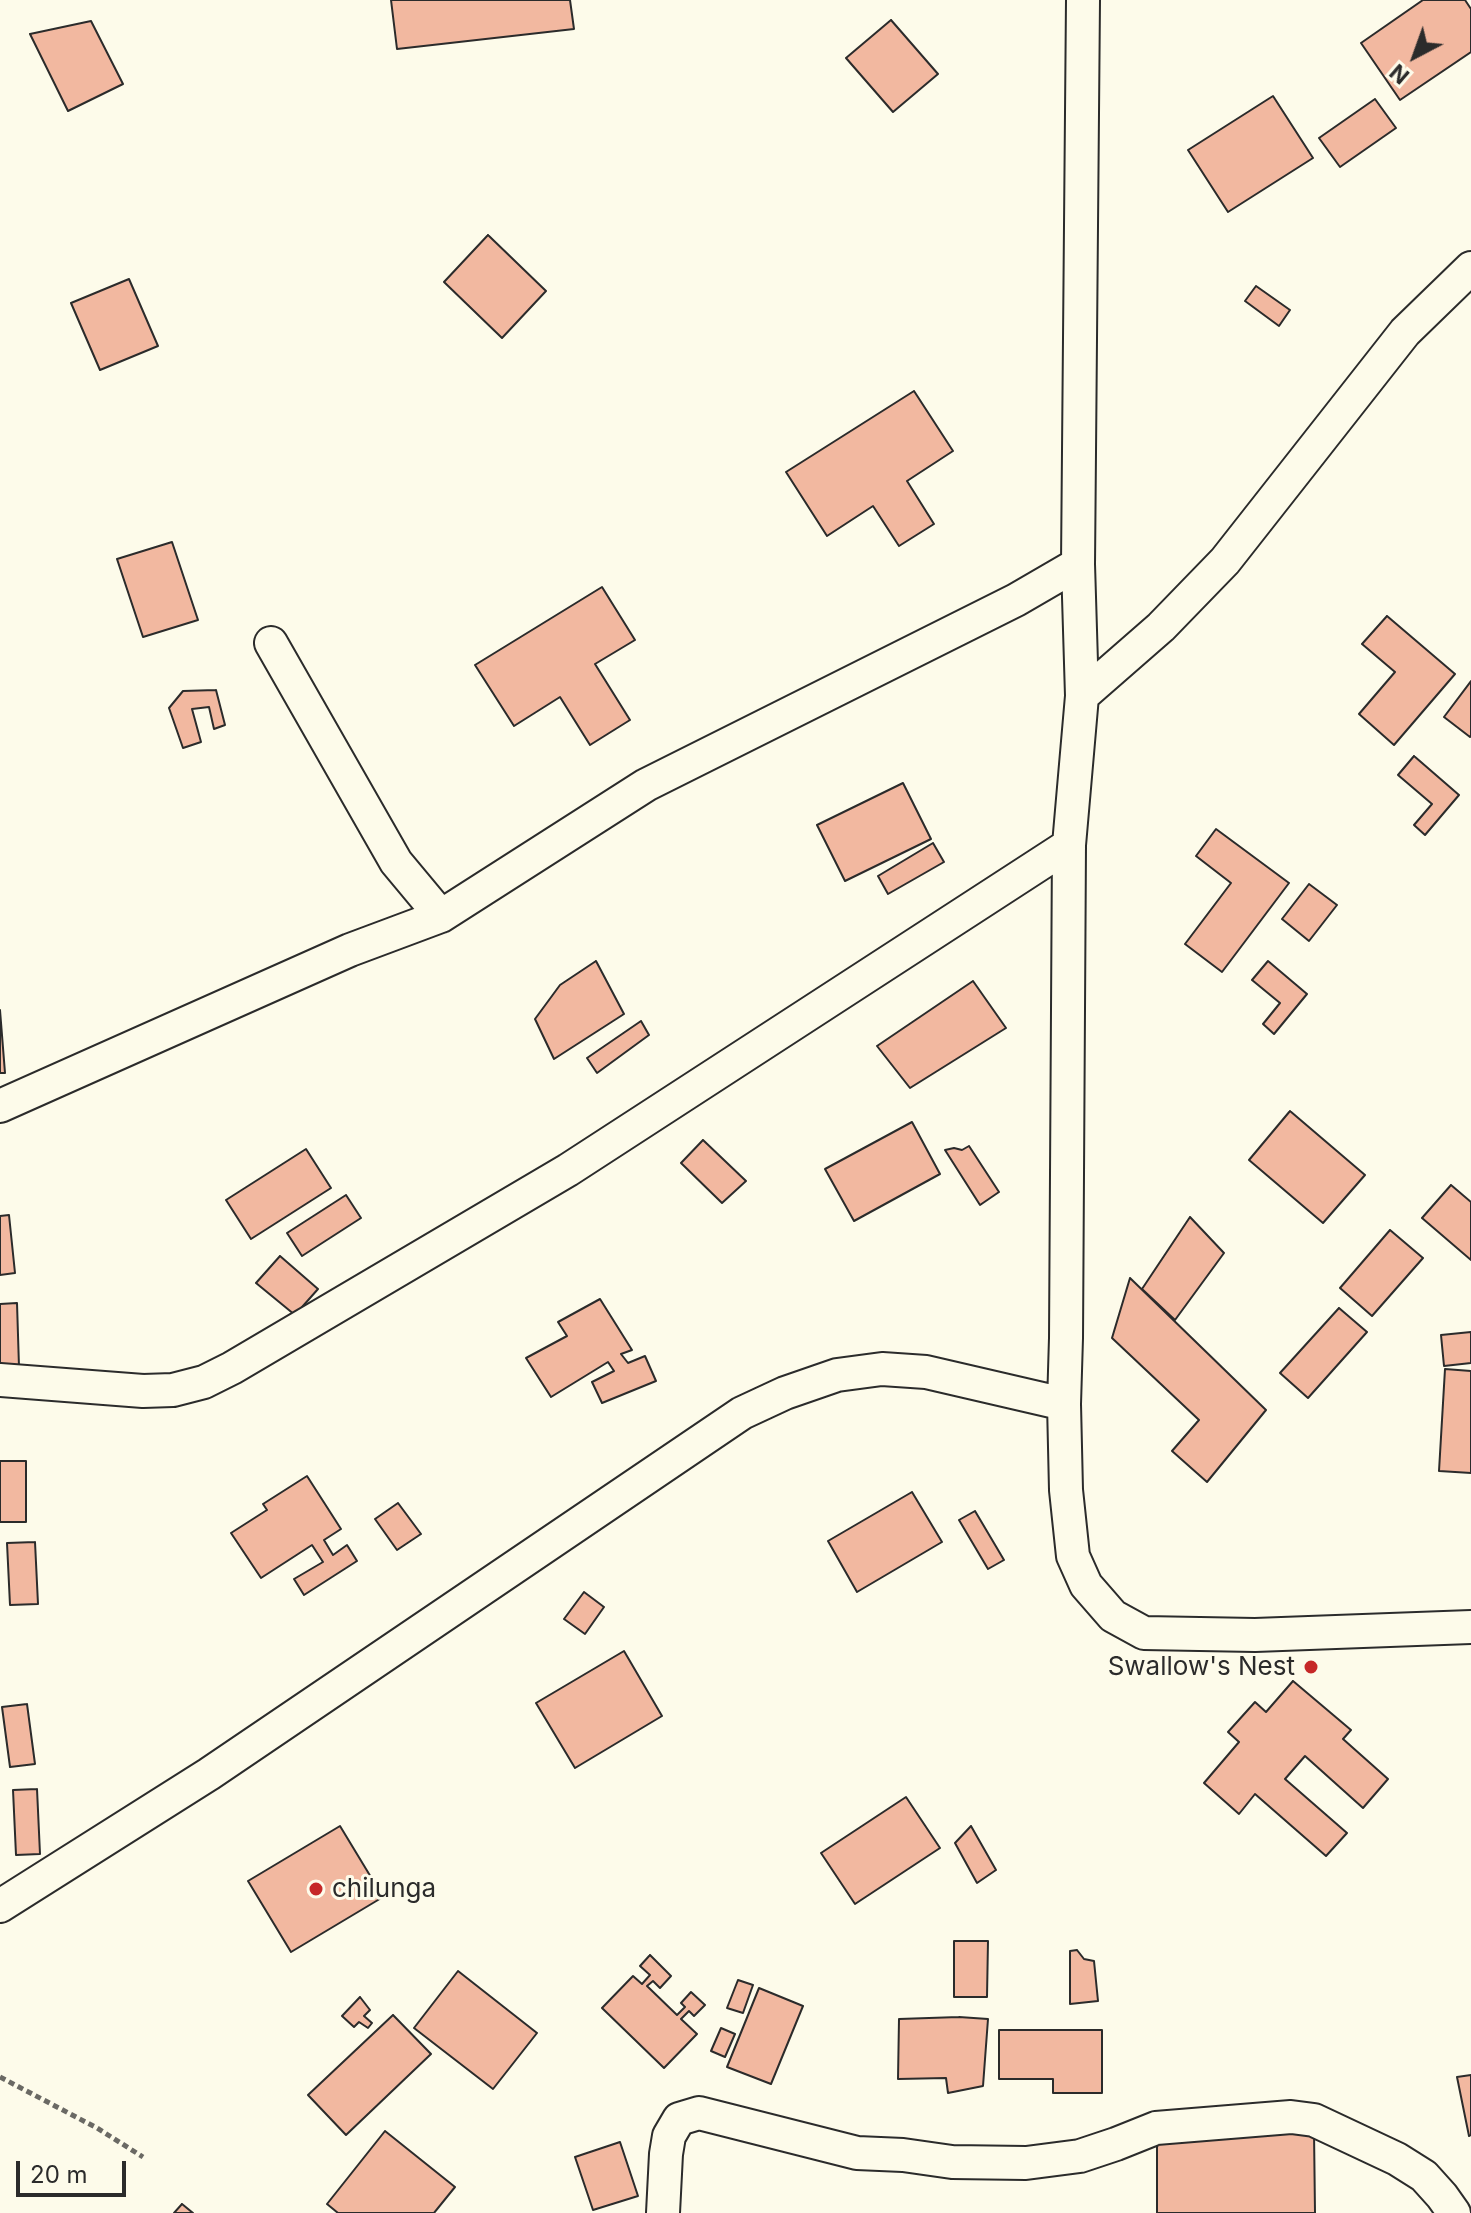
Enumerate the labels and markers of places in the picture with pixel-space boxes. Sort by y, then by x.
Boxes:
place label: Swallow's Nest [1108,1651,1295,1683]
marker: Swallow's Nest [1302,1658,1320,1676]
place label: chilunga [332,1873,436,1905]
marker: chilunga [307,1880,325,1898]

